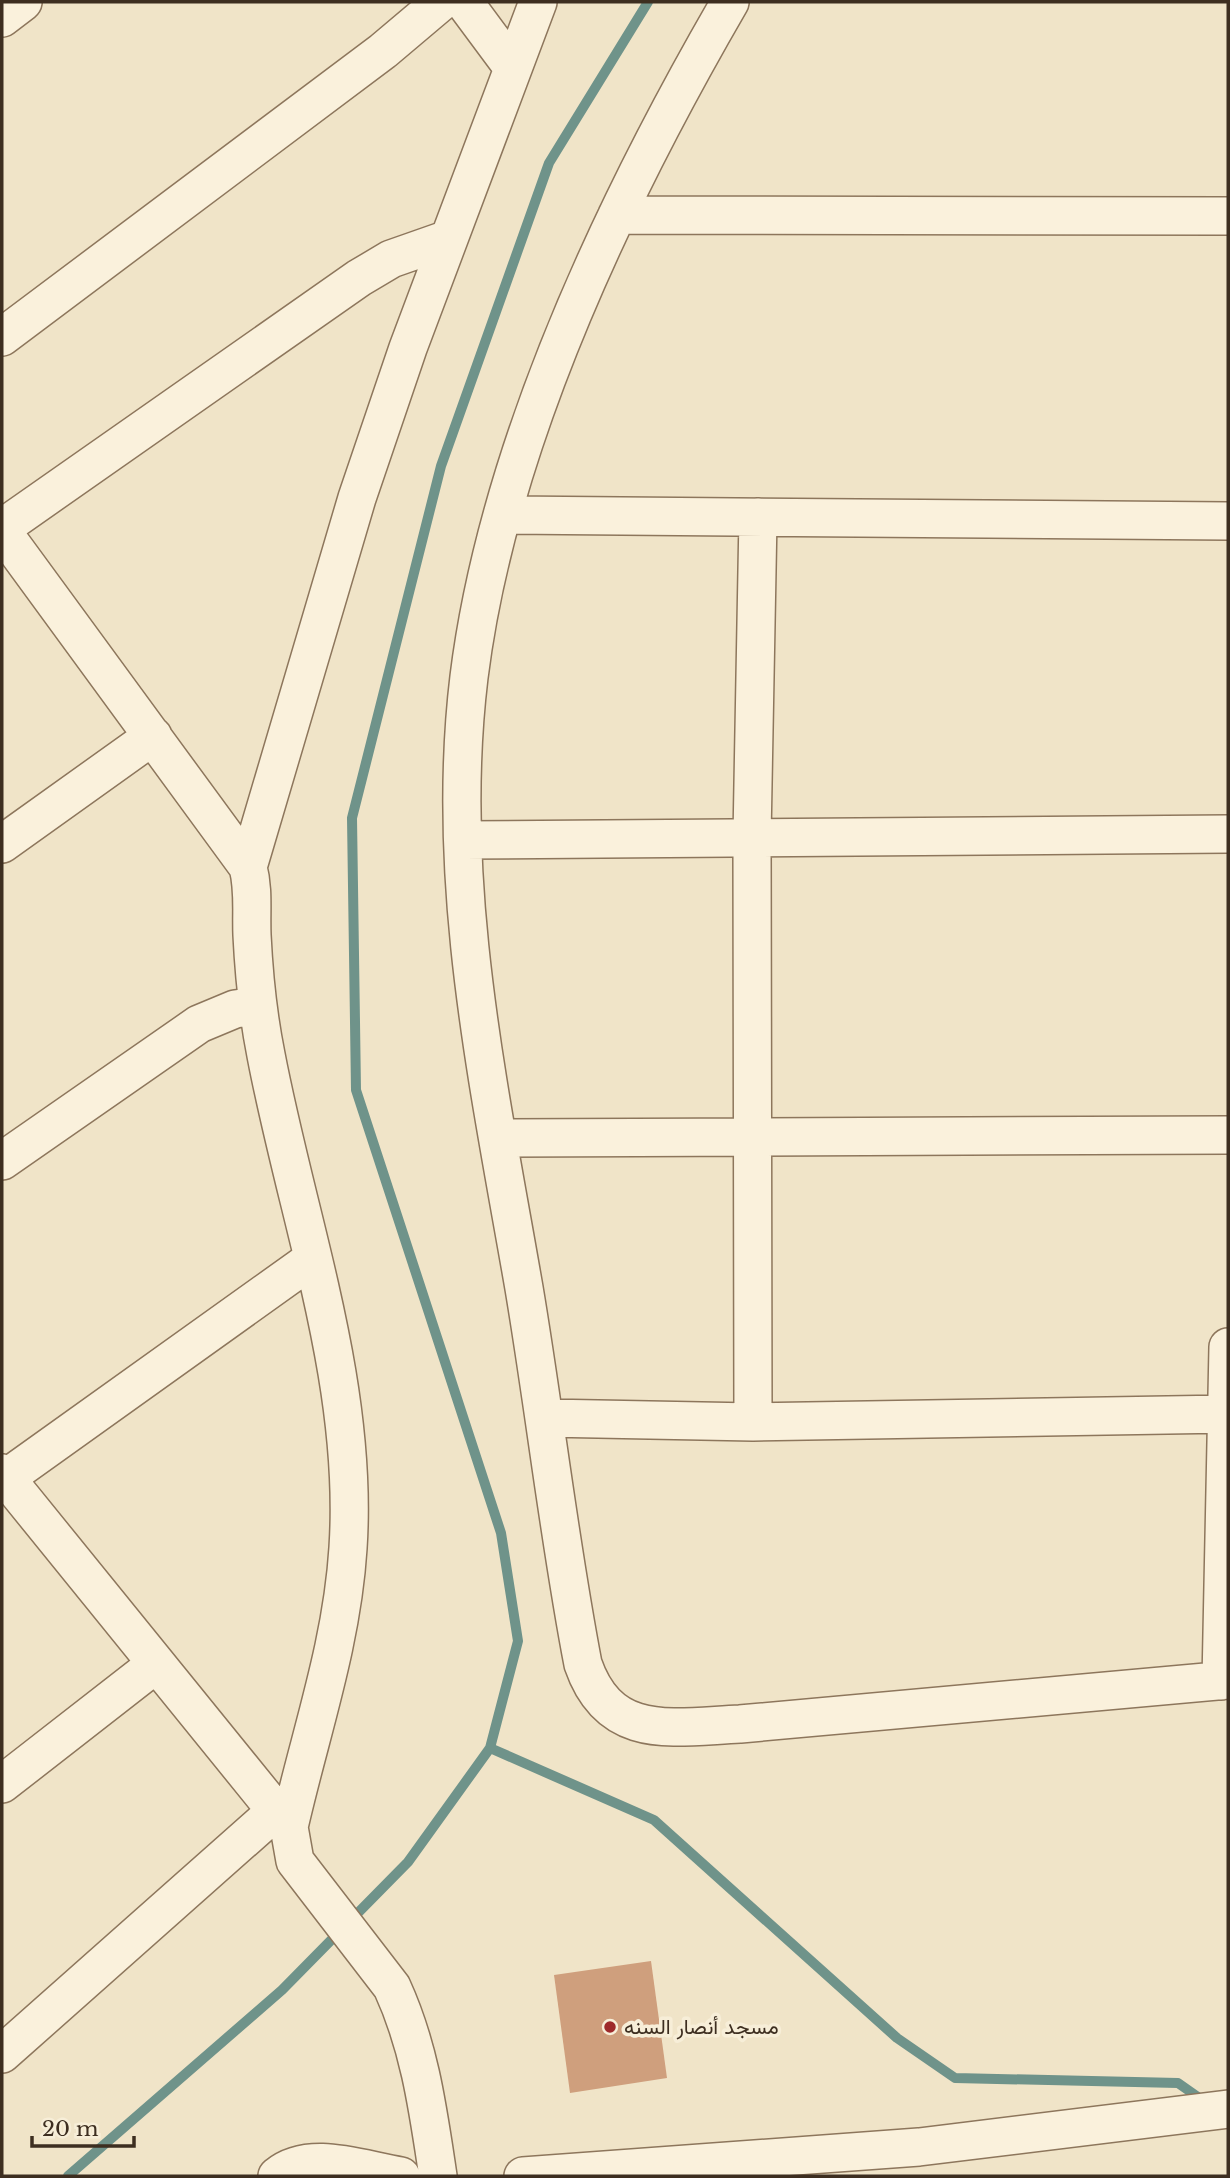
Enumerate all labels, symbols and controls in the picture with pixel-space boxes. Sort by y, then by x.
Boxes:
place label: مسجد أنصار السنه [624,2014,779,2040]
marker: مسجد أنصار السنه [602,2019,618,2035]
scale bar [32,2104,133,2148]
text: 20 m [42,2116,99,2142]

